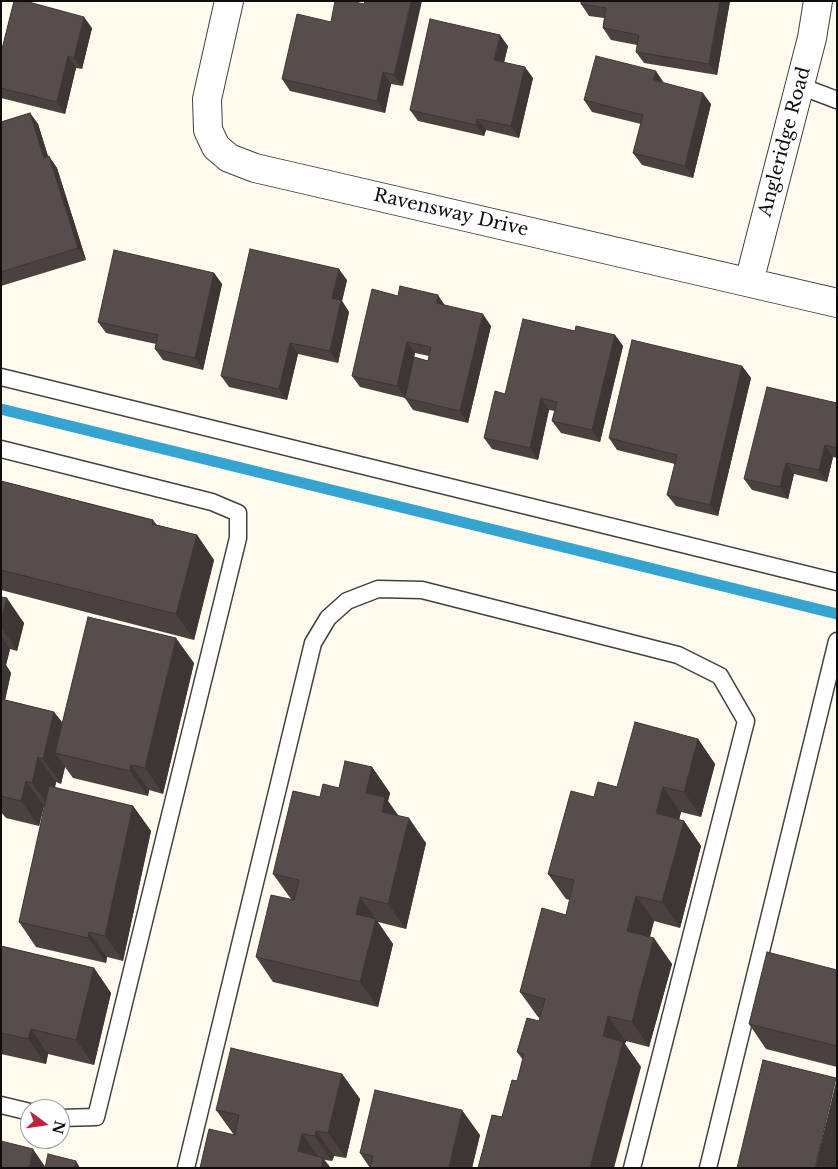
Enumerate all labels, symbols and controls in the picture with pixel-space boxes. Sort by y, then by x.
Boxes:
street label: Angleridge Road [755,65,815,219]
street label: Ravensway Drive [372,185,530,241]
north arrow [20,1099,70,1149]
text: N [48,1119,69,1136]

